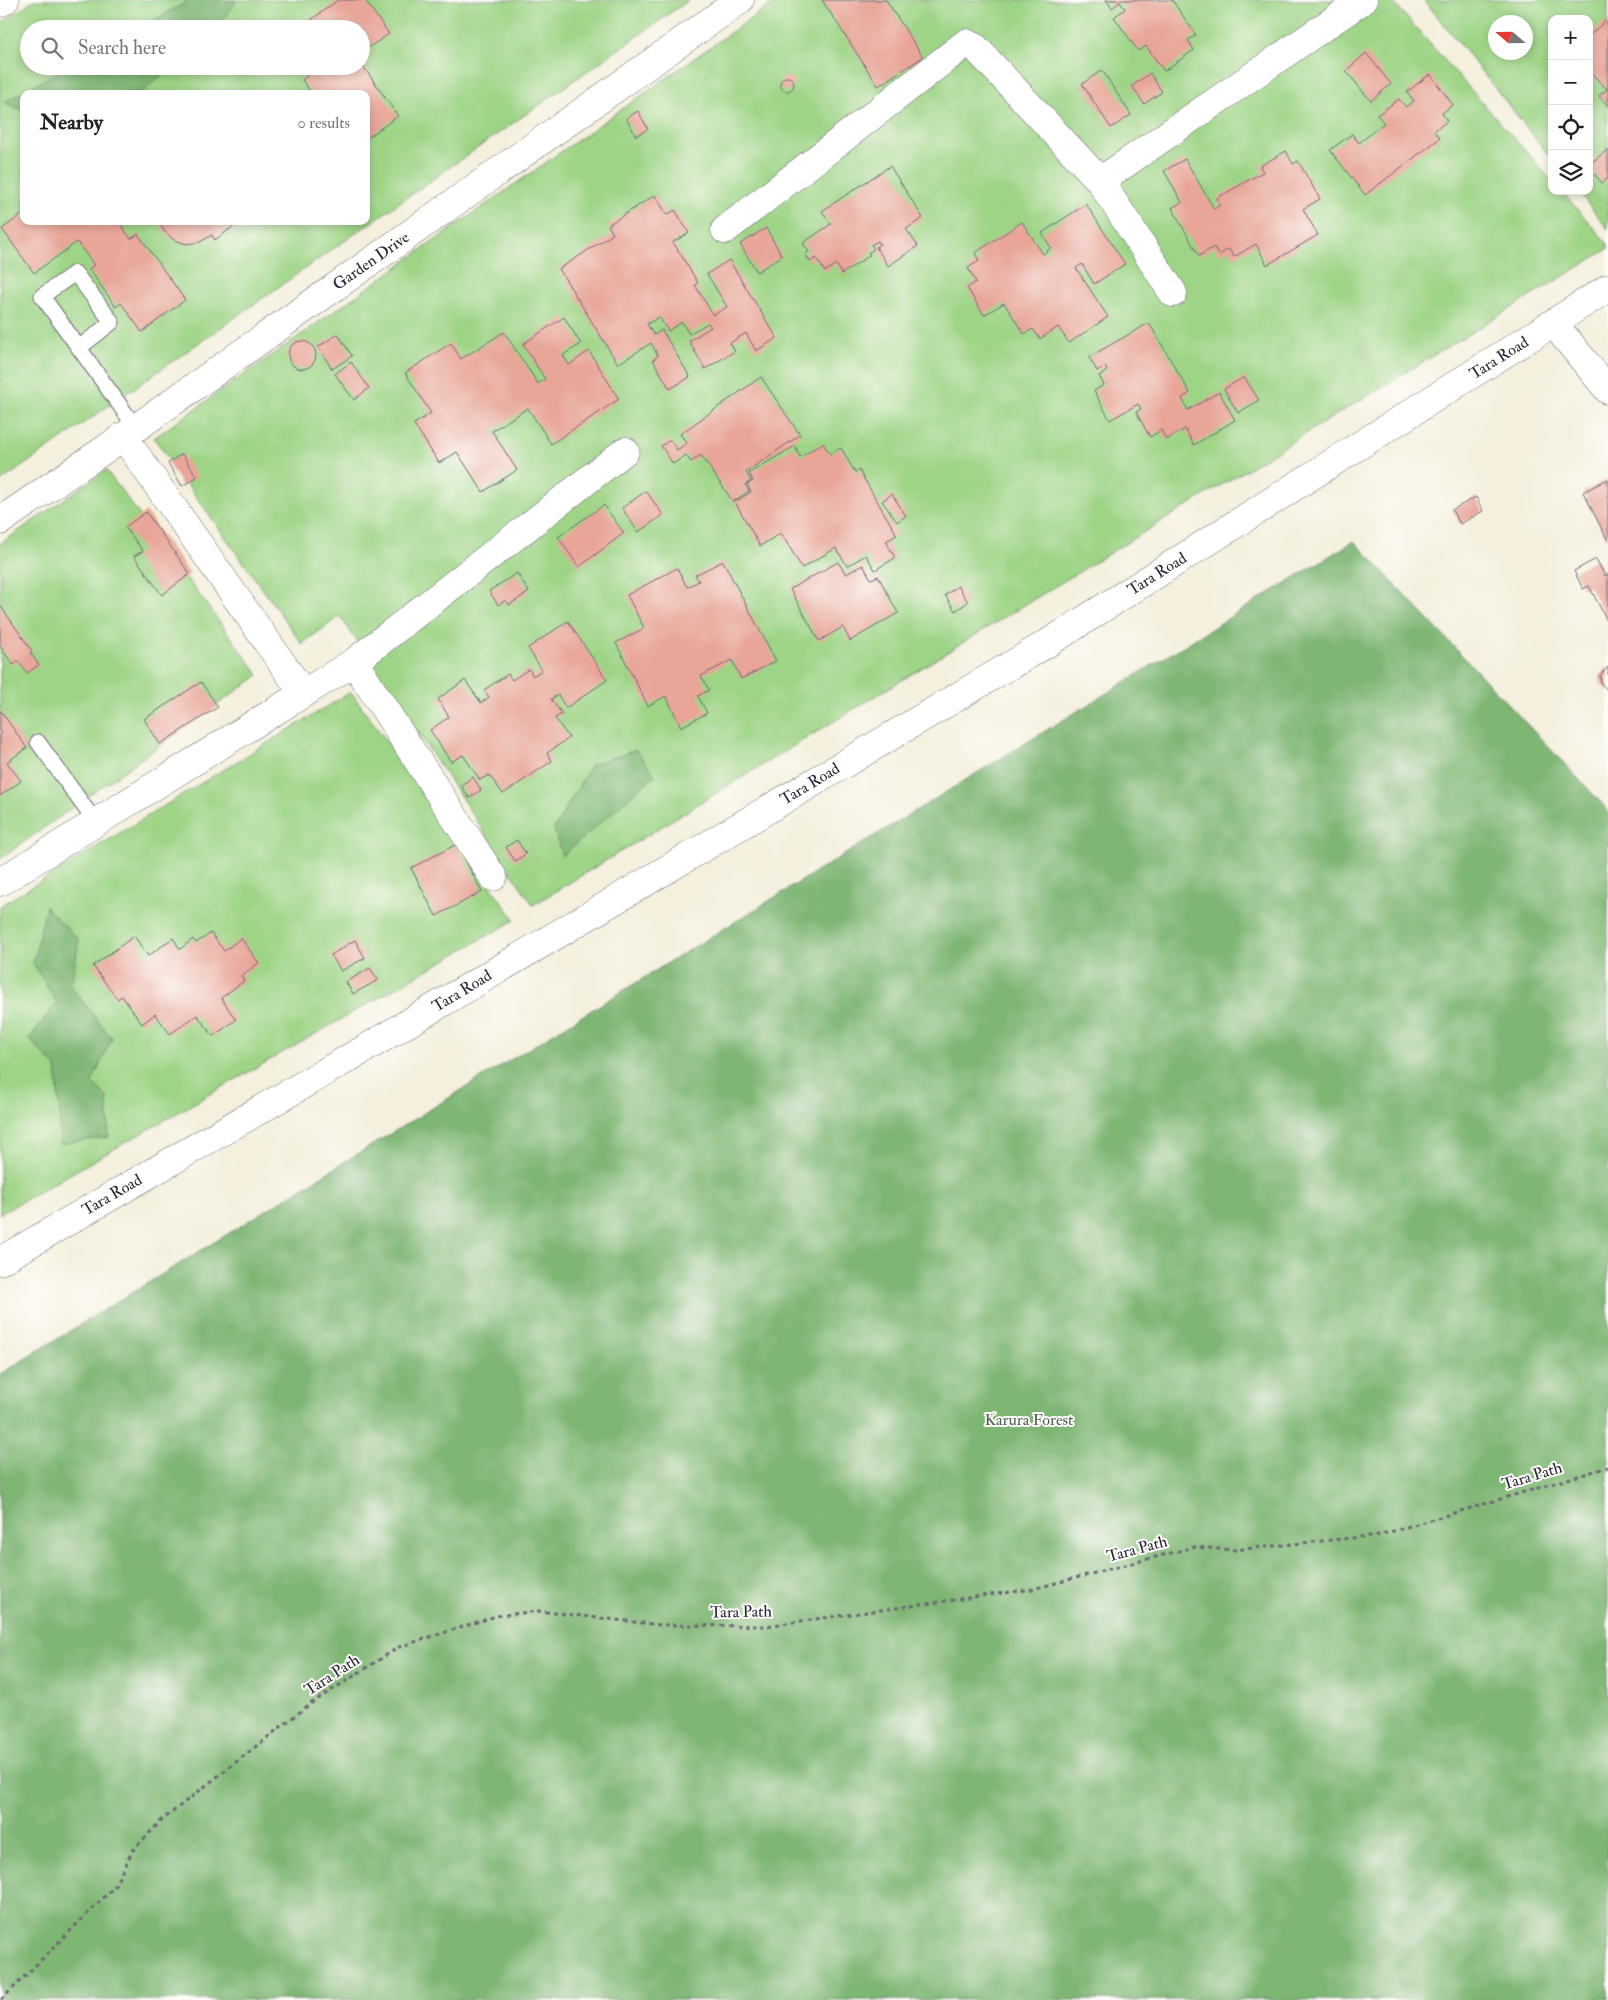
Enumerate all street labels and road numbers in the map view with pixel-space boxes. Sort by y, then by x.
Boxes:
street label: Garden Drive [329,227,413,295]
street label: Tara Road [1466,332,1532,384]
street label: Tara Road [1124,548,1190,600]
street label: Tara Road [777,758,844,810]
street label: Tara Road [429,965,496,1017]
street label: Tara Road [78,1170,146,1220]
street label: Tara Path [1500,1457,1565,1495]
street label: Tara Path [1105,1531,1170,1567]
street label: Tara Path [710,1601,773,1623]
street label: Tara Path [301,1649,364,1700]

